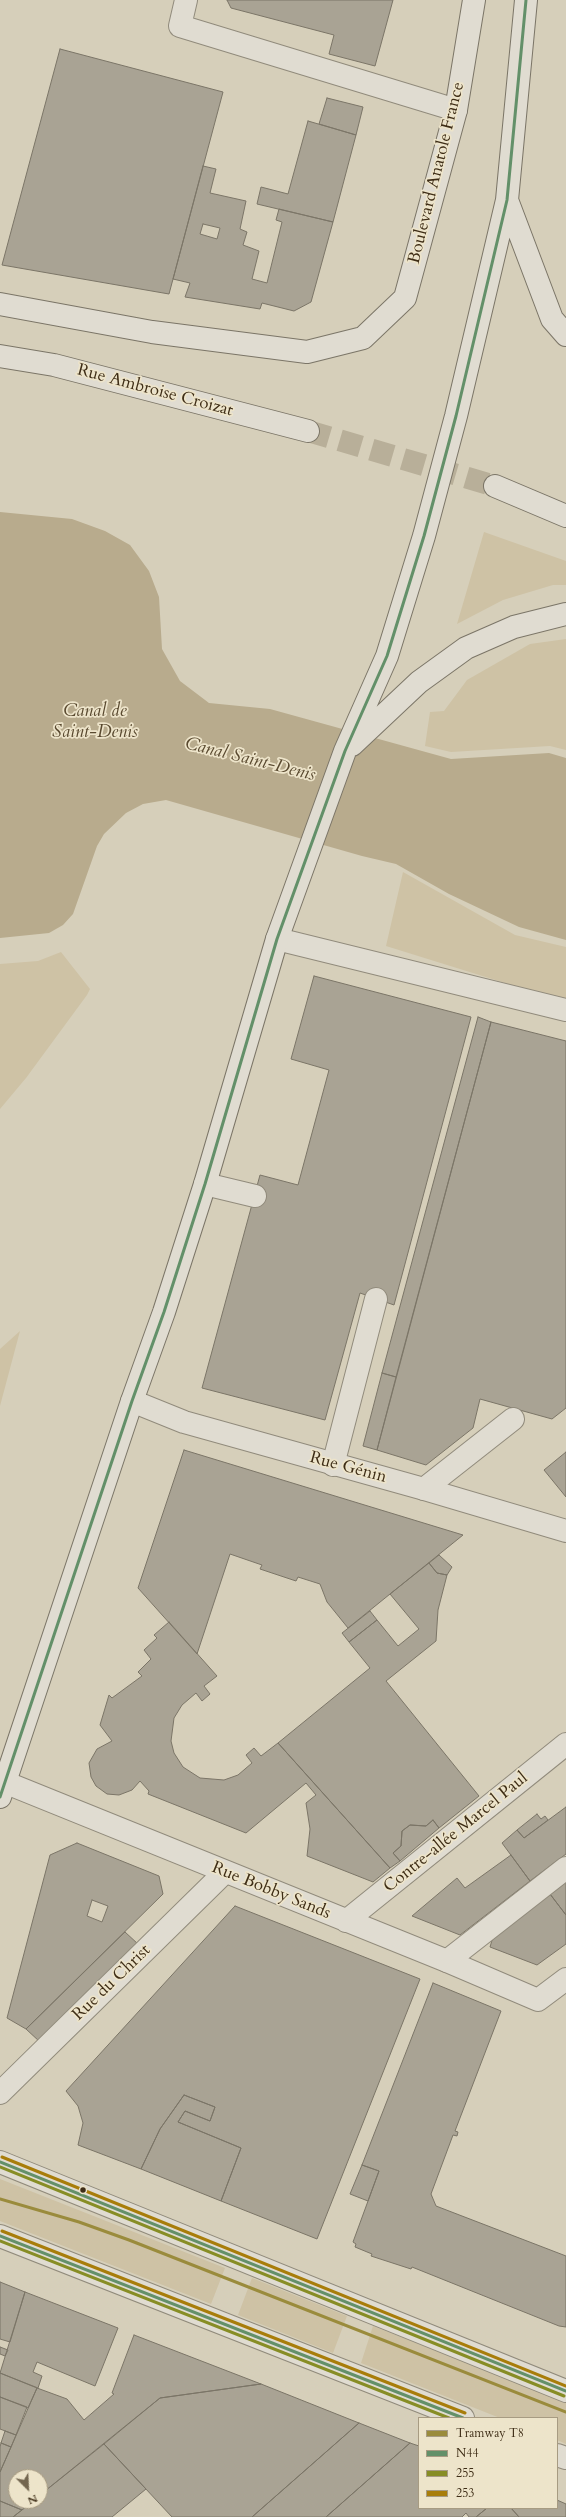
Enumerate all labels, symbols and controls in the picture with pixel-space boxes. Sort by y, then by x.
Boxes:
street label: Boulevard Anatole France [405,80,469,266]
street label: Rue Ambroise Croizat [75,360,235,422]
water label: Canal de Saint-Denis [52,701,138,744]
water label: Canal Saint-Denis [183,733,317,787]
street label: Rue Génin [307,1448,389,1488]
street label: Contre-allée Marcel Paul [380,1769,532,1897]
street label: Rue Bobby Sands [209,1858,333,1924]
street label: Rue du Christ [69,1941,155,2025]
unlabelled marker [78,2185,88,2195]
legend [418,2417,558,2509]
text: Tramway T8 [456,2425,524,2441]
text: N44 [456,2445,479,2461]
text: 255 [456,2465,474,2481]
north arrow [8,2469,48,2509]
text: 253 [456,2485,474,2501]
text: N [25,2491,40,2508]

